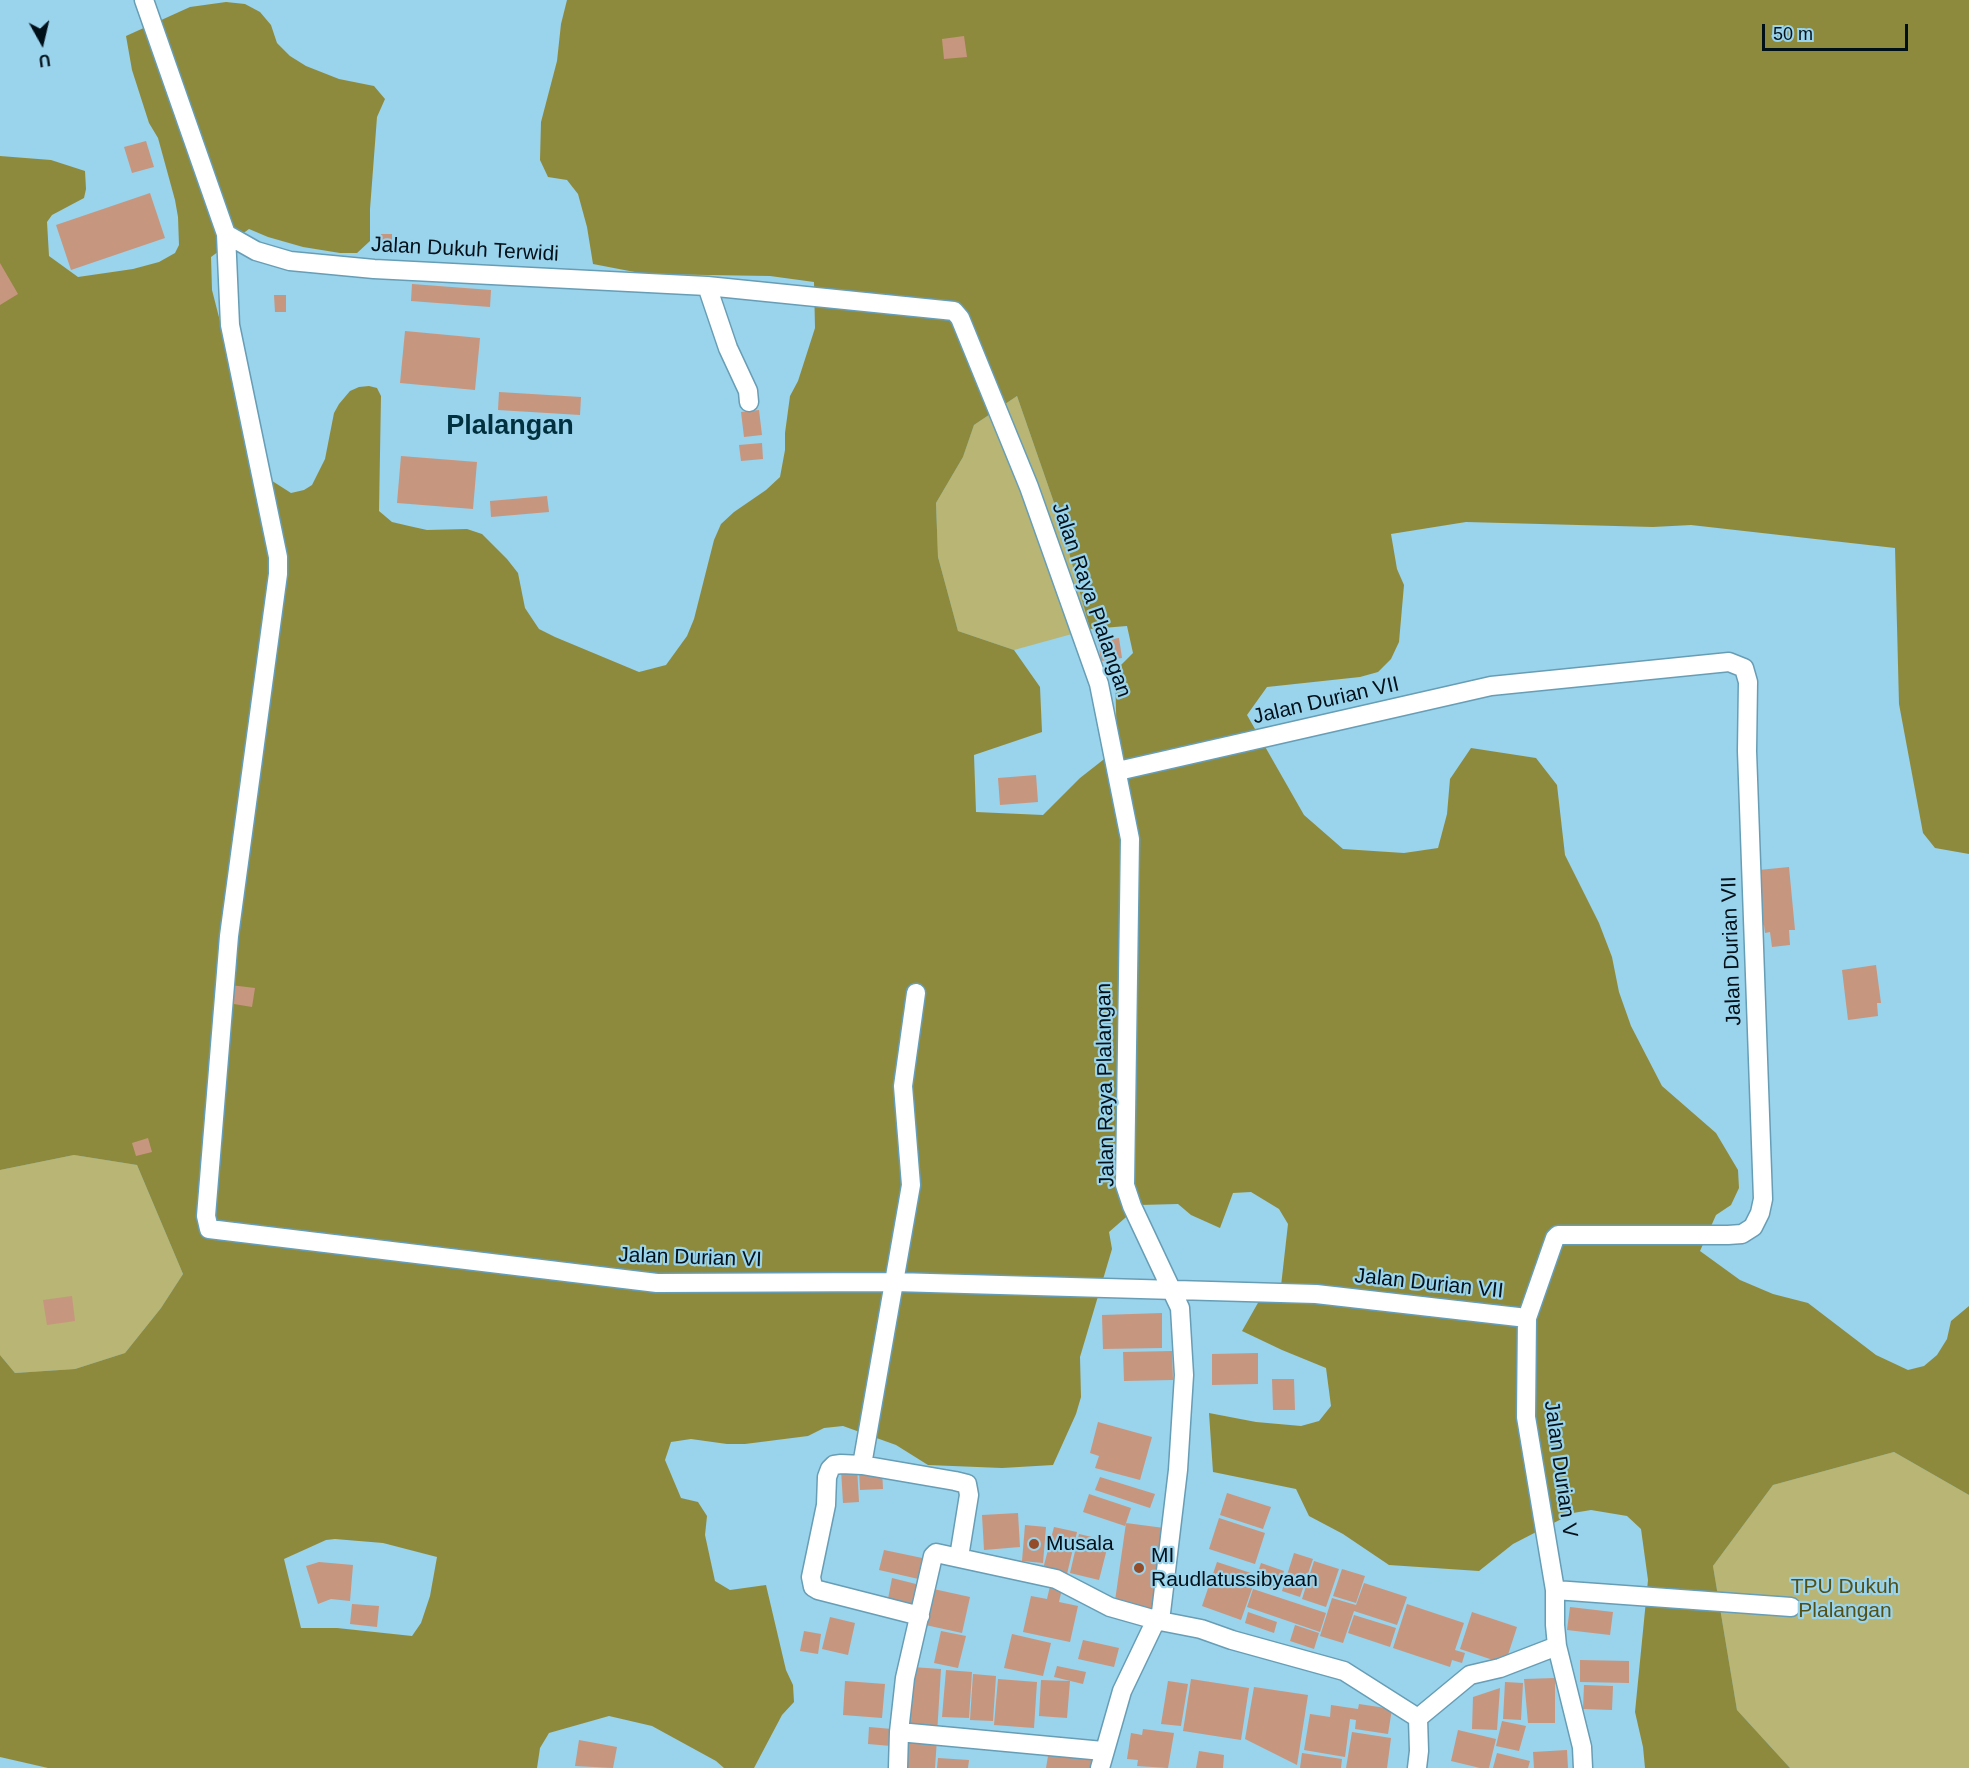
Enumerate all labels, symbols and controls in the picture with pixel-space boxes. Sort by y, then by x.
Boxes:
north arrow [12,12,72,72]
scale bar [1765,12,1910,50]
text: 50 m [1773,24,1813,44]
text: U [38,51,51,70]
street label: Jalan Dukuh Terwidi [371,232,559,268]
district label: Plalangan [446,411,574,443]
street label: Jalan Raya Plalangan [1046,499,1136,701]
street label: Jalan Durian VII [1250,672,1402,730]
street label: Jalan Durian VII [1717,876,1747,1026]
street label: Jalan Raya Plalangan [1092,983,1120,1187]
street label: Jalan Durian VI [618,1243,762,1273]
street label: Jalan Durian VII [1353,1264,1505,1304]
street label: Jalan Durian V [1538,1399,1582,1539]
place label: Musala [1046,1531,1114,1557]
marker: Musala [1027,1537,1041,1551]
place label: MI Raudlatussibyaan [1151,1543,1318,1593]
marker: MI Raudlatussibyaan [1132,1561,1146,1575]
park label: TPU Dukuh Plalangan [1791,1574,1899,1624]

